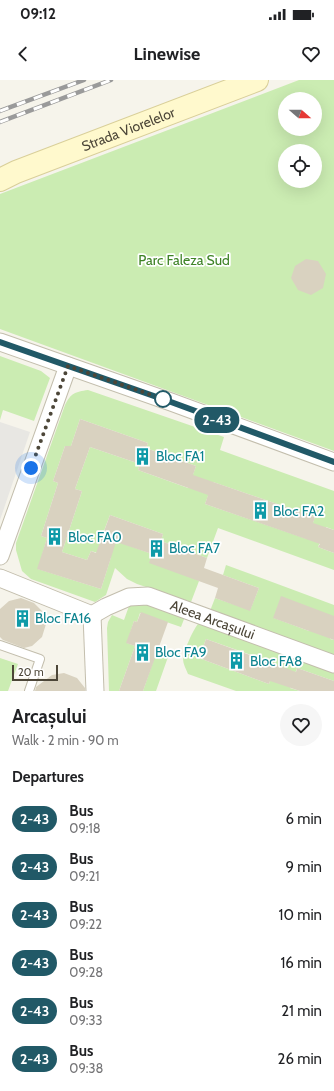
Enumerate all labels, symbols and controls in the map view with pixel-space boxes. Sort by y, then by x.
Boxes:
text: 09:12 [20,5,56,23]
icon: back [12,43,34,65]
text: Linewise [134,43,200,65]
icon: heart [300,43,322,65]
north arrow [278,92,322,136]
map controls [278,92,322,188]
street label: Strada Viorelelor [79,103,178,155]
button: locate [278,144,322,188]
park label: Parc Faleza Sud [138,251,230,269]
unlabelled marker [154,390,172,408]
line badge: 2-43 [189,407,245,433]
text: 2-43 [202,411,232,429]
building icon: Bloc FA1 [133,446,153,466]
place label: Bloc FA1 [156,447,204,465]
your location [21,458,41,478]
building icon: Bloc FA2 [250,501,270,521]
place label: Bloc FA2 [273,502,324,520]
building icon: Bloc FA0 [45,527,65,547]
place label: Bloc FA0 [68,528,122,546]
building icon: Bloc FA7 [146,538,166,558]
place label: Bloc FA7 [169,539,220,557]
street label: Aleea Arcașului [168,596,257,643]
building icon: Bloc FA16 [12,608,32,628]
place label: Bloc FA16 [35,609,91,627]
building icon: Bloc FA9 [132,642,152,662]
place label: Bloc FA9 [155,643,207,661]
building icon: Bloc FA8 [227,651,247,671]
place label: Bloc FA8 [250,652,302,670]
scale bar [12,663,58,682]
text: 20 m [18,665,44,679]
button: heart [280,704,322,746]
text: Arcașului [12,705,87,728]
text: Walk · 2 min · 90 m [12,732,119,748]
text: Departures [12,768,84,786]
text: Bus [69,802,93,820]
text: 2-43 [20,810,49,828]
text: 6 min [285,810,322,828]
text: 09:18 [69,820,101,836]
text: Bus [69,850,93,868]
text: 2-43 [20,858,49,876]
text: 9 min [285,858,322,876]
text: 09:21 [69,868,100,884]
text: Bus [69,898,93,916]
text: 2-43 [20,906,49,924]
text: 10 min [279,906,322,924]
text: 09:22 [69,916,102,932]
text: Bus [69,946,93,964]
text: 2-43 [20,954,49,972]
text: 16 min [280,954,322,972]
text: 09:28 [69,964,103,980]
text: Bus [69,994,93,1012]
text: 2-43 [20,1002,49,1020]
text: 21 min [281,1002,322,1020]
text: 09:33 [69,1012,103,1028]
text: Bus [69,1042,93,1060]
text: 2-43 [20,1050,49,1068]
text: 26 min [278,1050,322,1068]
text: 09:38 [69,1060,103,1076]

